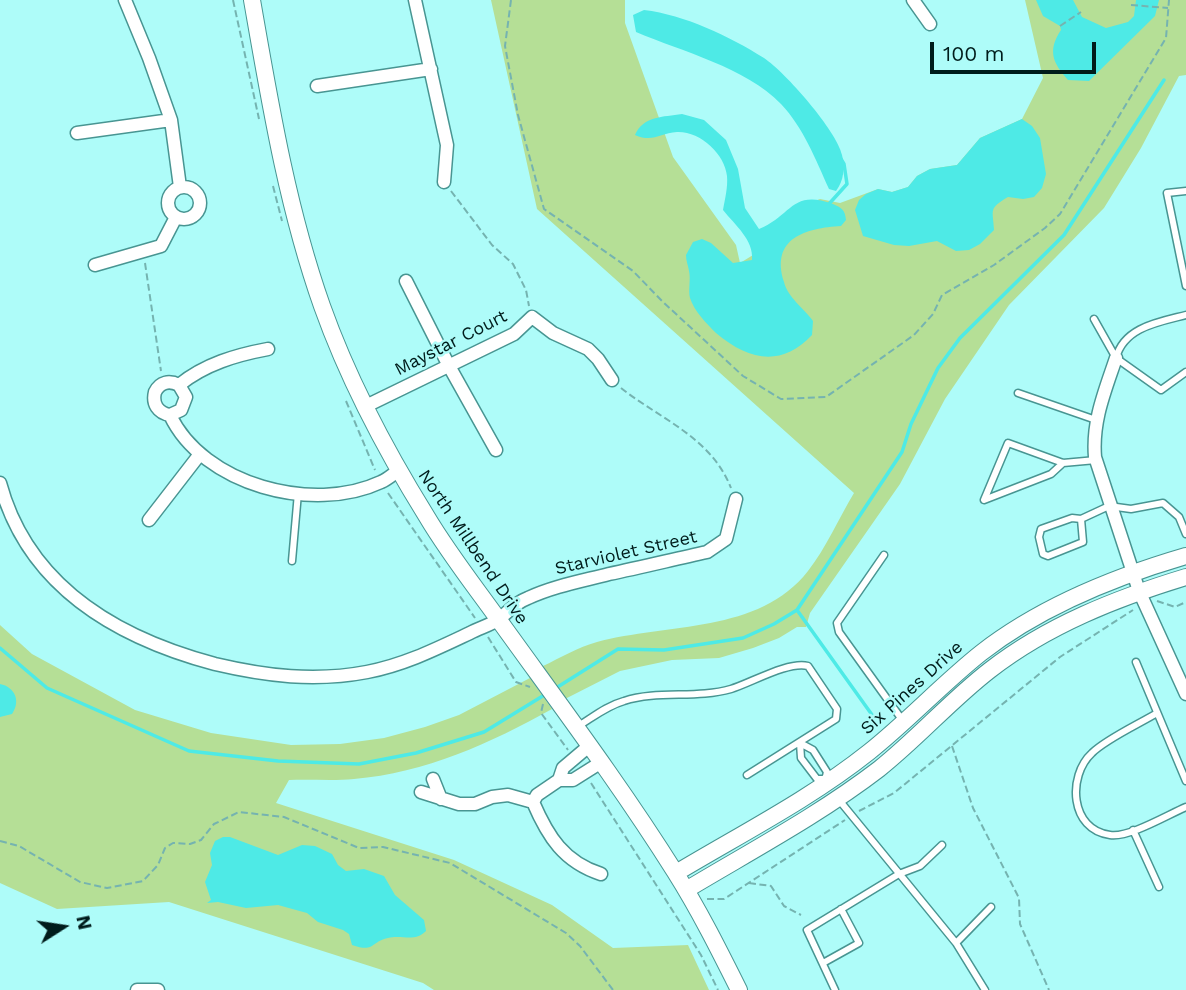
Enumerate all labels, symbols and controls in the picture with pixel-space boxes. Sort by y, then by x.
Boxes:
scale bar [934,28,1100,72]
text: 100 m [943,41,1005,66]
street label: Maystar Court [391,305,511,381]
street label: North Millbend Drive [413,466,533,628]
street label: Starviolet Street [553,526,699,580]
street label: Six Pines Drive [857,637,967,739]
north arrow [28,892,98,962]
text: N [71,913,97,932]

